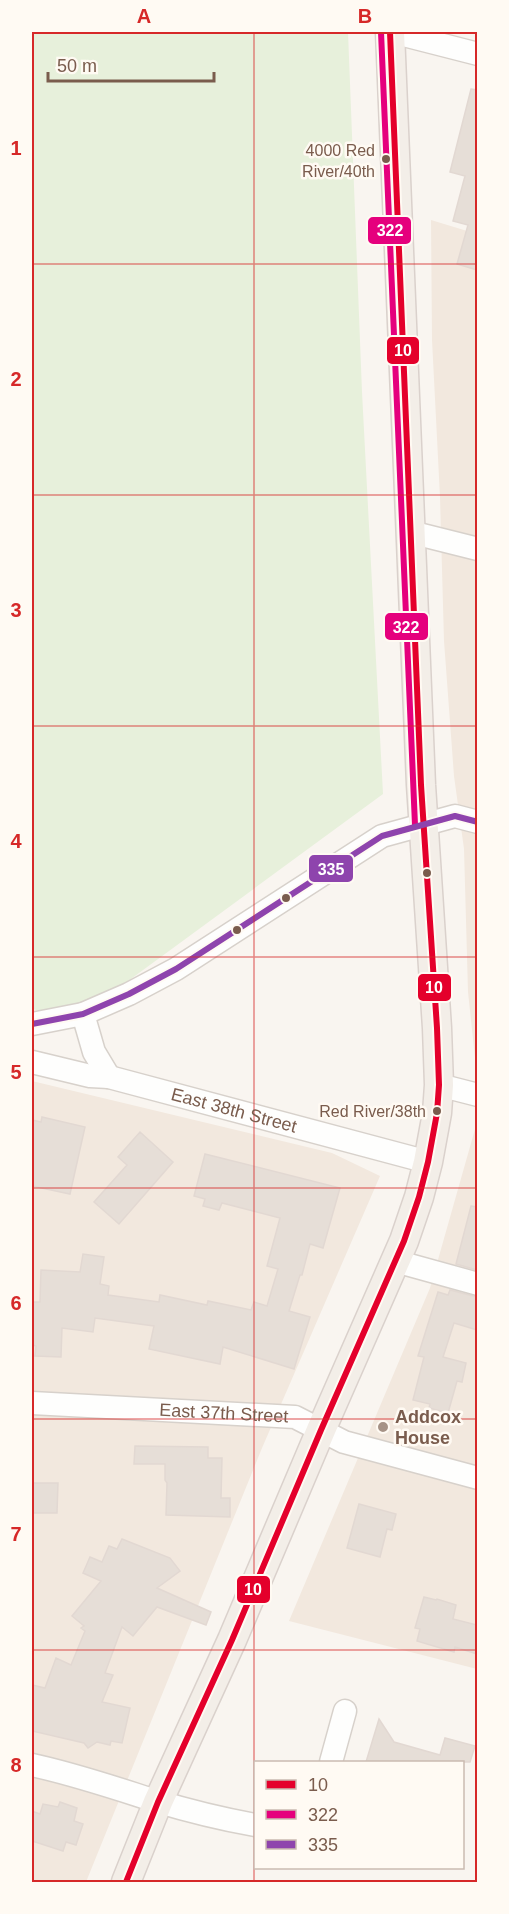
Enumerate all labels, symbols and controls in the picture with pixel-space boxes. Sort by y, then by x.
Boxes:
text: A [137,5,151,27]
text: B [358,5,372,27]
scale bar [48,45,214,83]
text: 50 m [57,56,97,76]
text: 1 [10,137,22,159]
place label: 4000 Red River/40th [302,142,375,180]
marker: 4000 Red River/40th [380,153,392,165]
line badge: 322 [367,216,412,245]
text: 322 [377,222,403,239]
line badge: 10 [386,336,420,365]
text: 10 [394,342,412,359]
text: 2 [10,368,22,390]
text: 3 [10,599,22,621]
line badge: 322 [384,612,429,641]
text: 322 [393,619,419,636]
text: 4 [10,830,22,852]
line badge: 335 [308,854,354,883]
text: 335 [318,861,344,878]
unlabelled marker [421,867,433,879]
unlabelled marker [280,892,292,904]
unlabelled marker [231,924,243,936]
line badge: 10 [417,973,452,1002]
text: 10 [425,979,443,996]
text: 5 [10,1061,22,1083]
street label: East 38th Street [169,1084,299,1137]
place label: Red River/38th [319,1103,426,1120]
marker: Red River/38th [431,1105,443,1117]
text: 6 [10,1292,22,1314]
street label: East 37th Street [159,1400,289,1427]
place label: Addcox House [395,1407,461,1448]
marker: Addcox House [376,1420,390,1434]
text: 7 [10,1523,22,1545]
line badge: 10 [236,1575,271,1604]
text: 10 [244,1581,262,1598]
text: 8 [10,1754,22,1776]
legend [254,1761,464,1869]
text: 10 [308,1775,328,1795]
text: 322 [308,1805,338,1825]
text: 335 [308,1835,338,1855]

